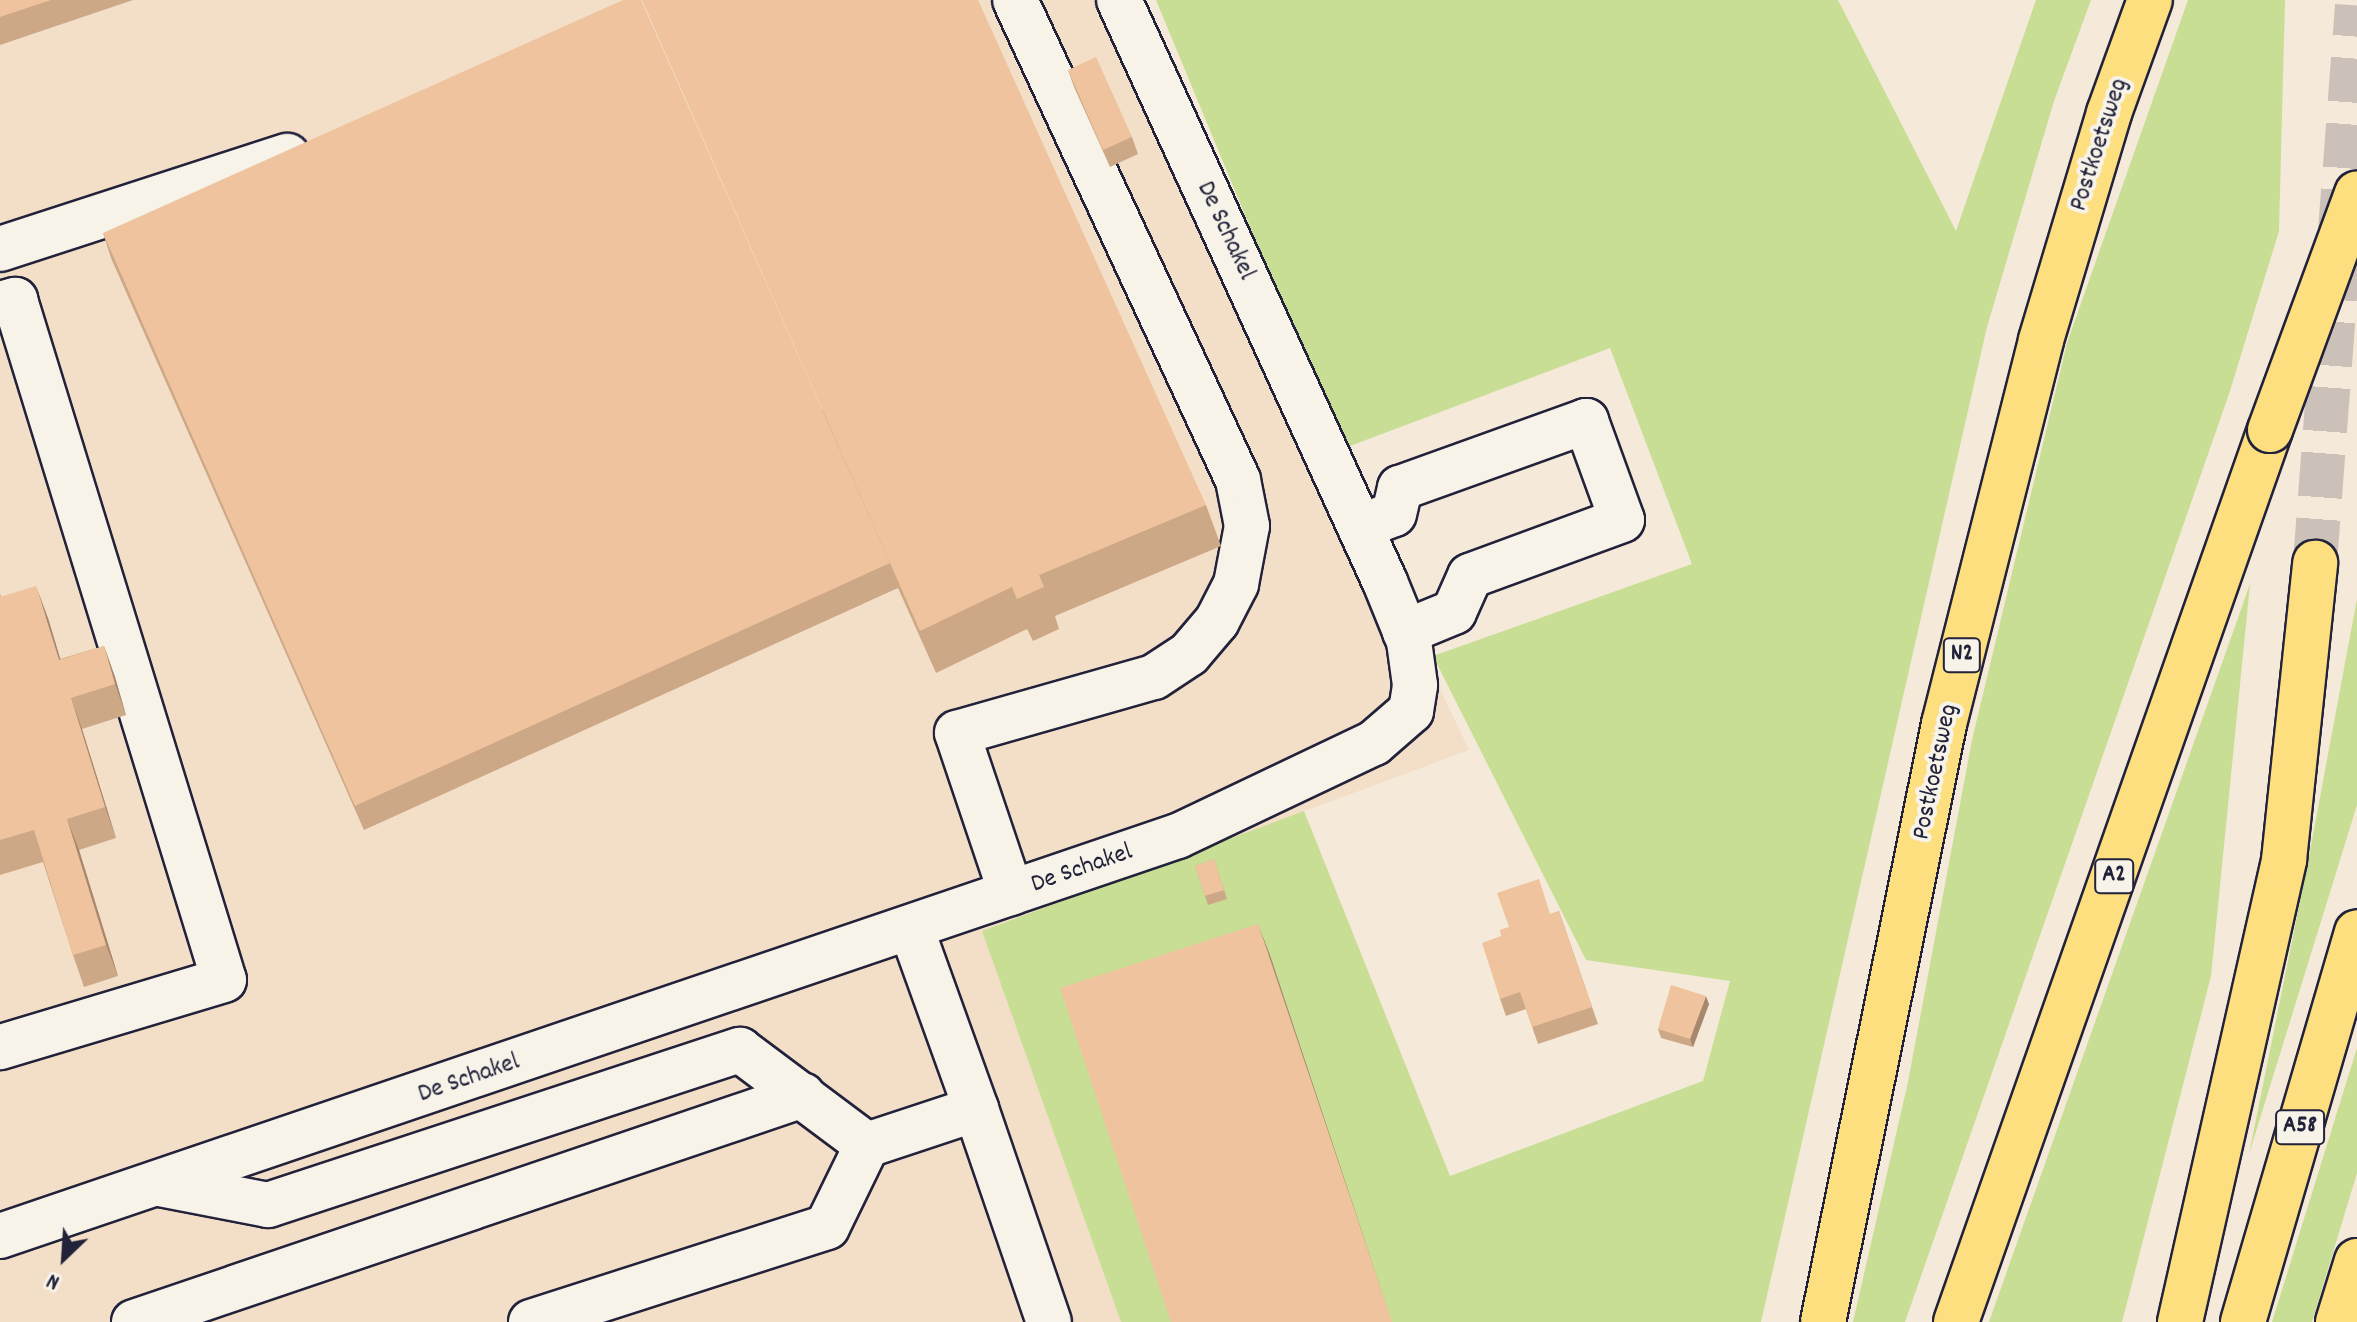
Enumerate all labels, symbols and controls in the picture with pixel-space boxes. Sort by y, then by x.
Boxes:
street label: Postkoetsweg [2064,75,2136,215]
street label: De Schakel [1189,177,1261,285]
road number: N2 [1942,635,1982,675]
street label: Postkoetsweg [1906,701,1966,843]
street label: De Schakel [1027,837,1137,901]
road number: A2 [2094,856,2134,896]
street label: De Schakel [414,1047,524,1111]
road number: A58 [2274,1107,2326,1147]
north arrow [24,1218,104,1298]
text: N [42,1264,65,1297]

